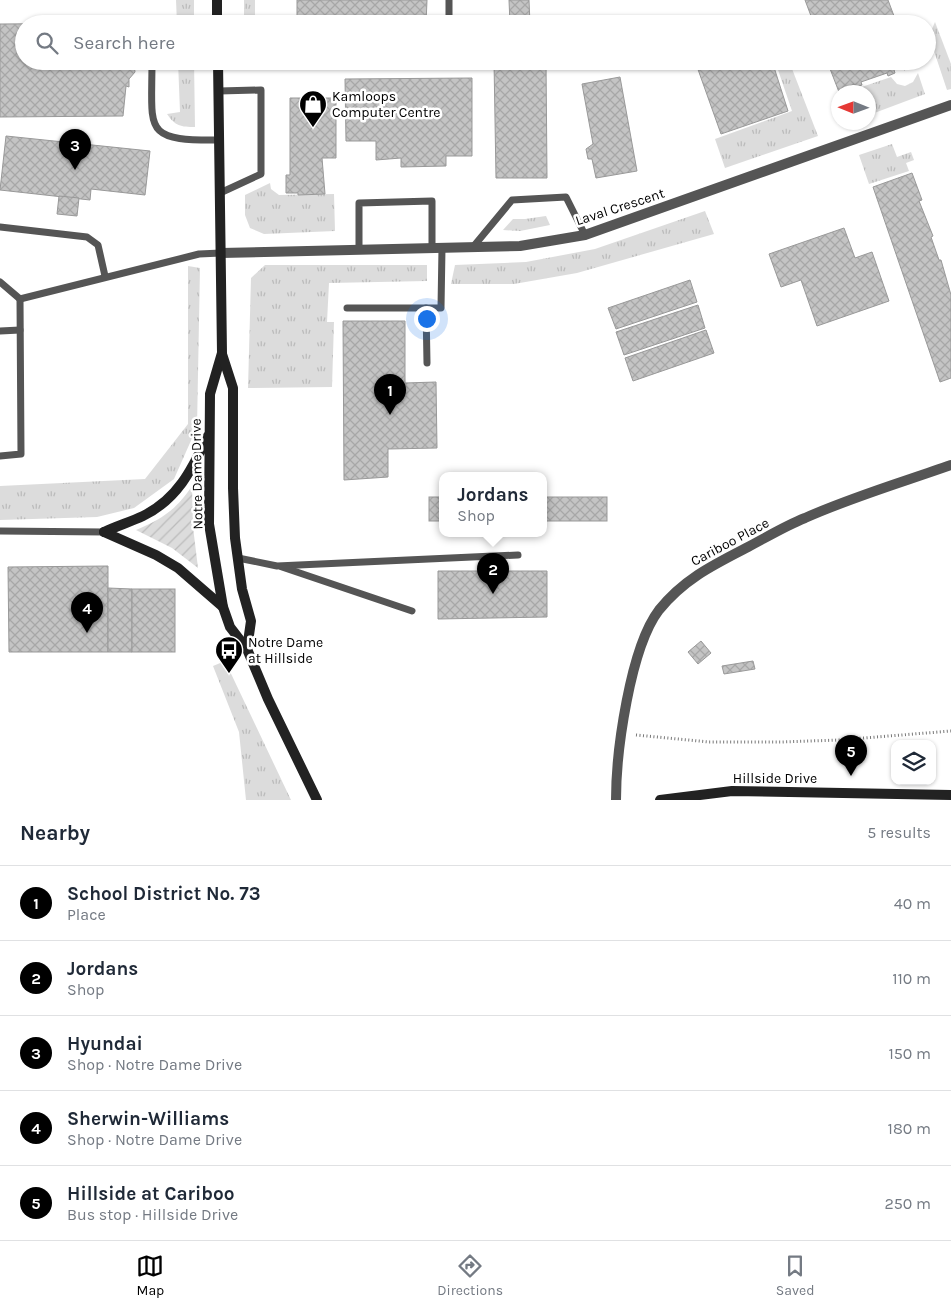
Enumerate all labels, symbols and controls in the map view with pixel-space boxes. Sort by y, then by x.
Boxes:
search box [15,15,936,70]
icon: search [33,29,61,57]
text: Search here [73,32,175,54]
north arrow [831,85,876,130]
place label: Kamloops Computer Centre [332,88,441,121]
shop icon: Kamloops Computer Centre [298,89,328,128]
pin: 3 [59,129,91,170]
street label: Laval Crescent [573,185,667,229]
your location [414,306,440,332]
pin: 1 [374,374,406,415]
street label: Notre Dame Drive [188,418,206,530]
popup [439,472,547,537]
text: Jordans [457,484,529,506]
text: Shop [457,506,495,525]
street label: Cariboo Place [688,514,772,570]
pin: 2 [477,553,509,594]
pin: 4 [71,592,103,633]
place label: Notre Dame at Hillside [248,634,323,667]
bus stop icon: Notre Dame at Hillside [214,635,244,674]
pin: 5 [835,735,867,776]
map controls [891,740,936,785]
button: layers [891,740,936,785]
street label: Hillside Drive [733,770,817,787]
text: Nearby [20,821,90,845]
text: 5 results [867,823,931,842]
text: School District No. 73 [67,883,261,905]
text: 1 [33,894,39,913]
text: 40 m [894,894,931,913]
text: Place [67,905,106,924]
text: Jordans [67,958,138,980]
text: 2 [31,969,41,988]
text: 110 m [892,969,931,988]
text: Shop [67,980,104,999]
text: Hyundai [67,1033,143,1055]
text: 3 [31,1044,41,1063]
text: 150 m [888,1044,931,1063]
text: Shop · Notre Dame Drive [67,1055,242,1074]
text: Sherwin-Williams [67,1108,229,1130]
text: 4 [31,1119,41,1138]
text: 180 m [888,1119,931,1138]
text: Shop · Notre Dame Drive [67,1130,242,1149]
text: Hillside at Cariboo [67,1183,234,1205]
text: 5 [31,1194,41,1213]
text: 250 m [884,1194,931,1213]
text: Bus stop · Hillside Drive [67,1205,238,1224]
tab: Map [136,1252,164,1299]
tab: Directions [437,1252,503,1299]
tab: Saved [776,1252,815,1299]

